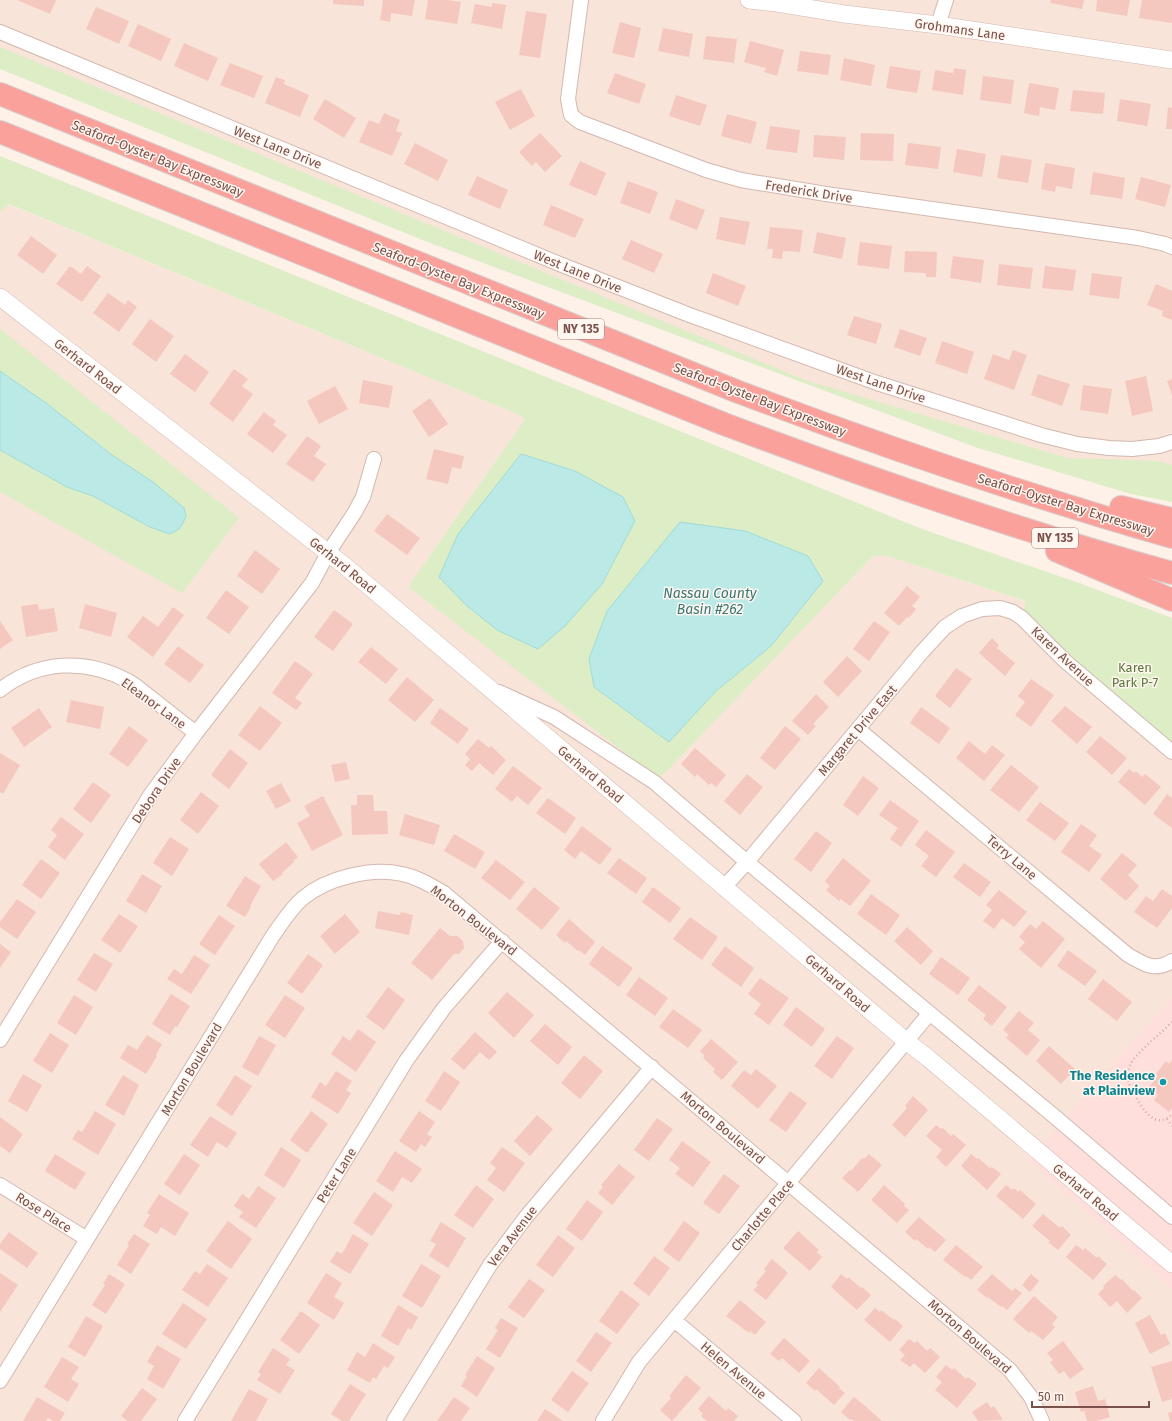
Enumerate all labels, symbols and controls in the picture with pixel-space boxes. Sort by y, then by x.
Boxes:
street label: Grohmans Lane [914,16,1006,43]
street label: Seaford-Oyster Bay Expressway [70,117,246,200]
street label: West Lane Drive [231,123,324,172]
street label: Frederick Drive [764,177,854,206]
street label: Seaford-Oyster Bay Expressway [371,239,547,322]
street label: West Lane Drive [531,247,624,296]
road number: NY 135 [558,319,604,339]
street label: Gerhard Road [51,336,124,397]
street label: Seaford-Oyster Bay Expressway [671,360,849,440]
street label: West Lane Drive [834,361,928,406]
street label: Seaford-Oyster Bay Expressway [976,470,1156,539]
road number: NY 135 [1032,528,1078,548]
street label: Gerhard Road [307,534,379,597]
water label: Nassau County Basin #262 [663,585,758,618]
street label: Karen Avenue [1028,623,1097,689]
park label: Karen Park P-7 [1112,660,1159,690]
street label: Eleanor Lane [118,675,189,732]
street label: Margaret Drive East [815,682,900,779]
street label: Gerhard Road [555,743,626,806]
street label: Debora Drive [129,754,184,826]
street label: Terry Lane [983,832,1040,883]
street label: Morton Boulevard [428,882,520,959]
street label: Gerhard Road [802,951,873,1016]
street label: Morton Boulevard [158,1020,225,1118]
place label: The Residence at Plainview [1070,1068,1155,1098]
marker: The Residence at Plainview [1158,1077,1168,1087]
street label: Morton Boulevard [677,1088,768,1167]
street label: Peter Lane [314,1145,359,1206]
street label: Gerhard Road [1050,1161,1121,1224]
street label: Charlotte Place [728,1176,797,1254]
street label: Rose Place [13,1189,74,1236]
street label: Vera Avenue [485,1203,540,1270]
street label: Morton Boulevard [925,1296,1014,1377]
street label: Helen Avenue [698,1339,770,1402]
scale bar [1032,1383,1149,1409]
text: 50 m [1038,1390,1064,1404]

